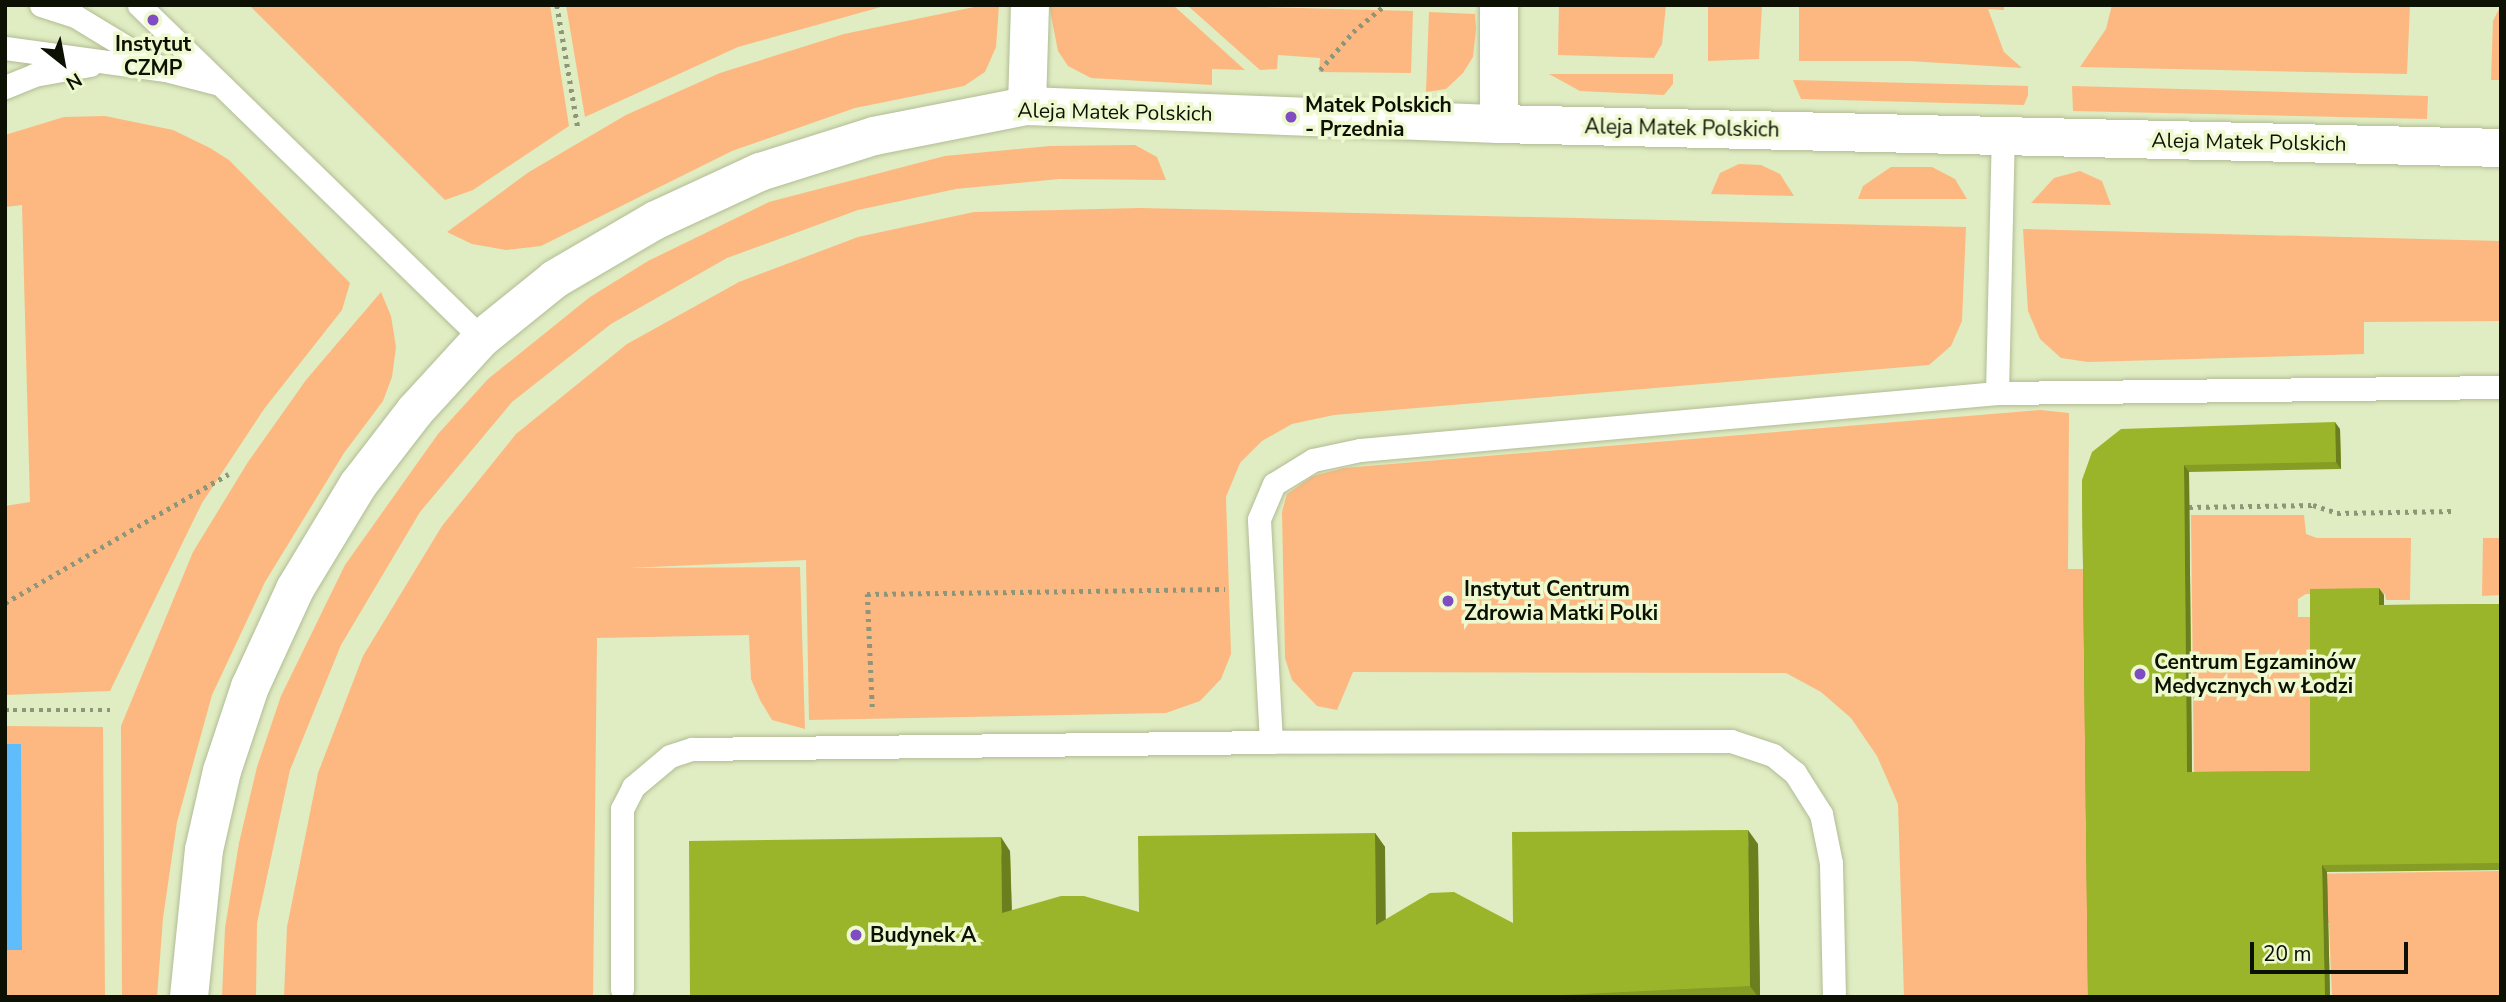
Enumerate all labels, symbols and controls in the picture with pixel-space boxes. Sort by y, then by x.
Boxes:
marker: Instytut CZMP [145,12,161,28]
north arrow [28,28,98,98]
place label: Instytut CZMP [115,31,191,81]
text: N [61,66,87,96]
place label: Matek Polskich - Przednia [1305,92,1452,142]
street label: Aleja Matek Polskich [1017,98,1213,126]
marker: Matek Polskich - Przednia [1283,109,1299,125]
street label: Aleja Matek Polskich [1584,114,1780,142]
street label: Aleja Matek Polskich [2151,128,2347,156]
place label: Instytut Centrum Zdrowia Matki Polki [1464,576,1658,626]
marker: Instytut Centrum Zdrowia Matki Polki [1438,591,1458,611]
place label: Centrum Egzaminów Medycznych w Łodzi [2154,649,2356,699]
marker: Centrum Egzaminów Medycznych w Łodzi [2132,666,2148,682]
place label: Budynek A [870,922,976,948]
marker: Budynek A [848,927,864,943]
scale bar [2254,928,2412,972]
text: 20 m [2263,940,2312,968]

